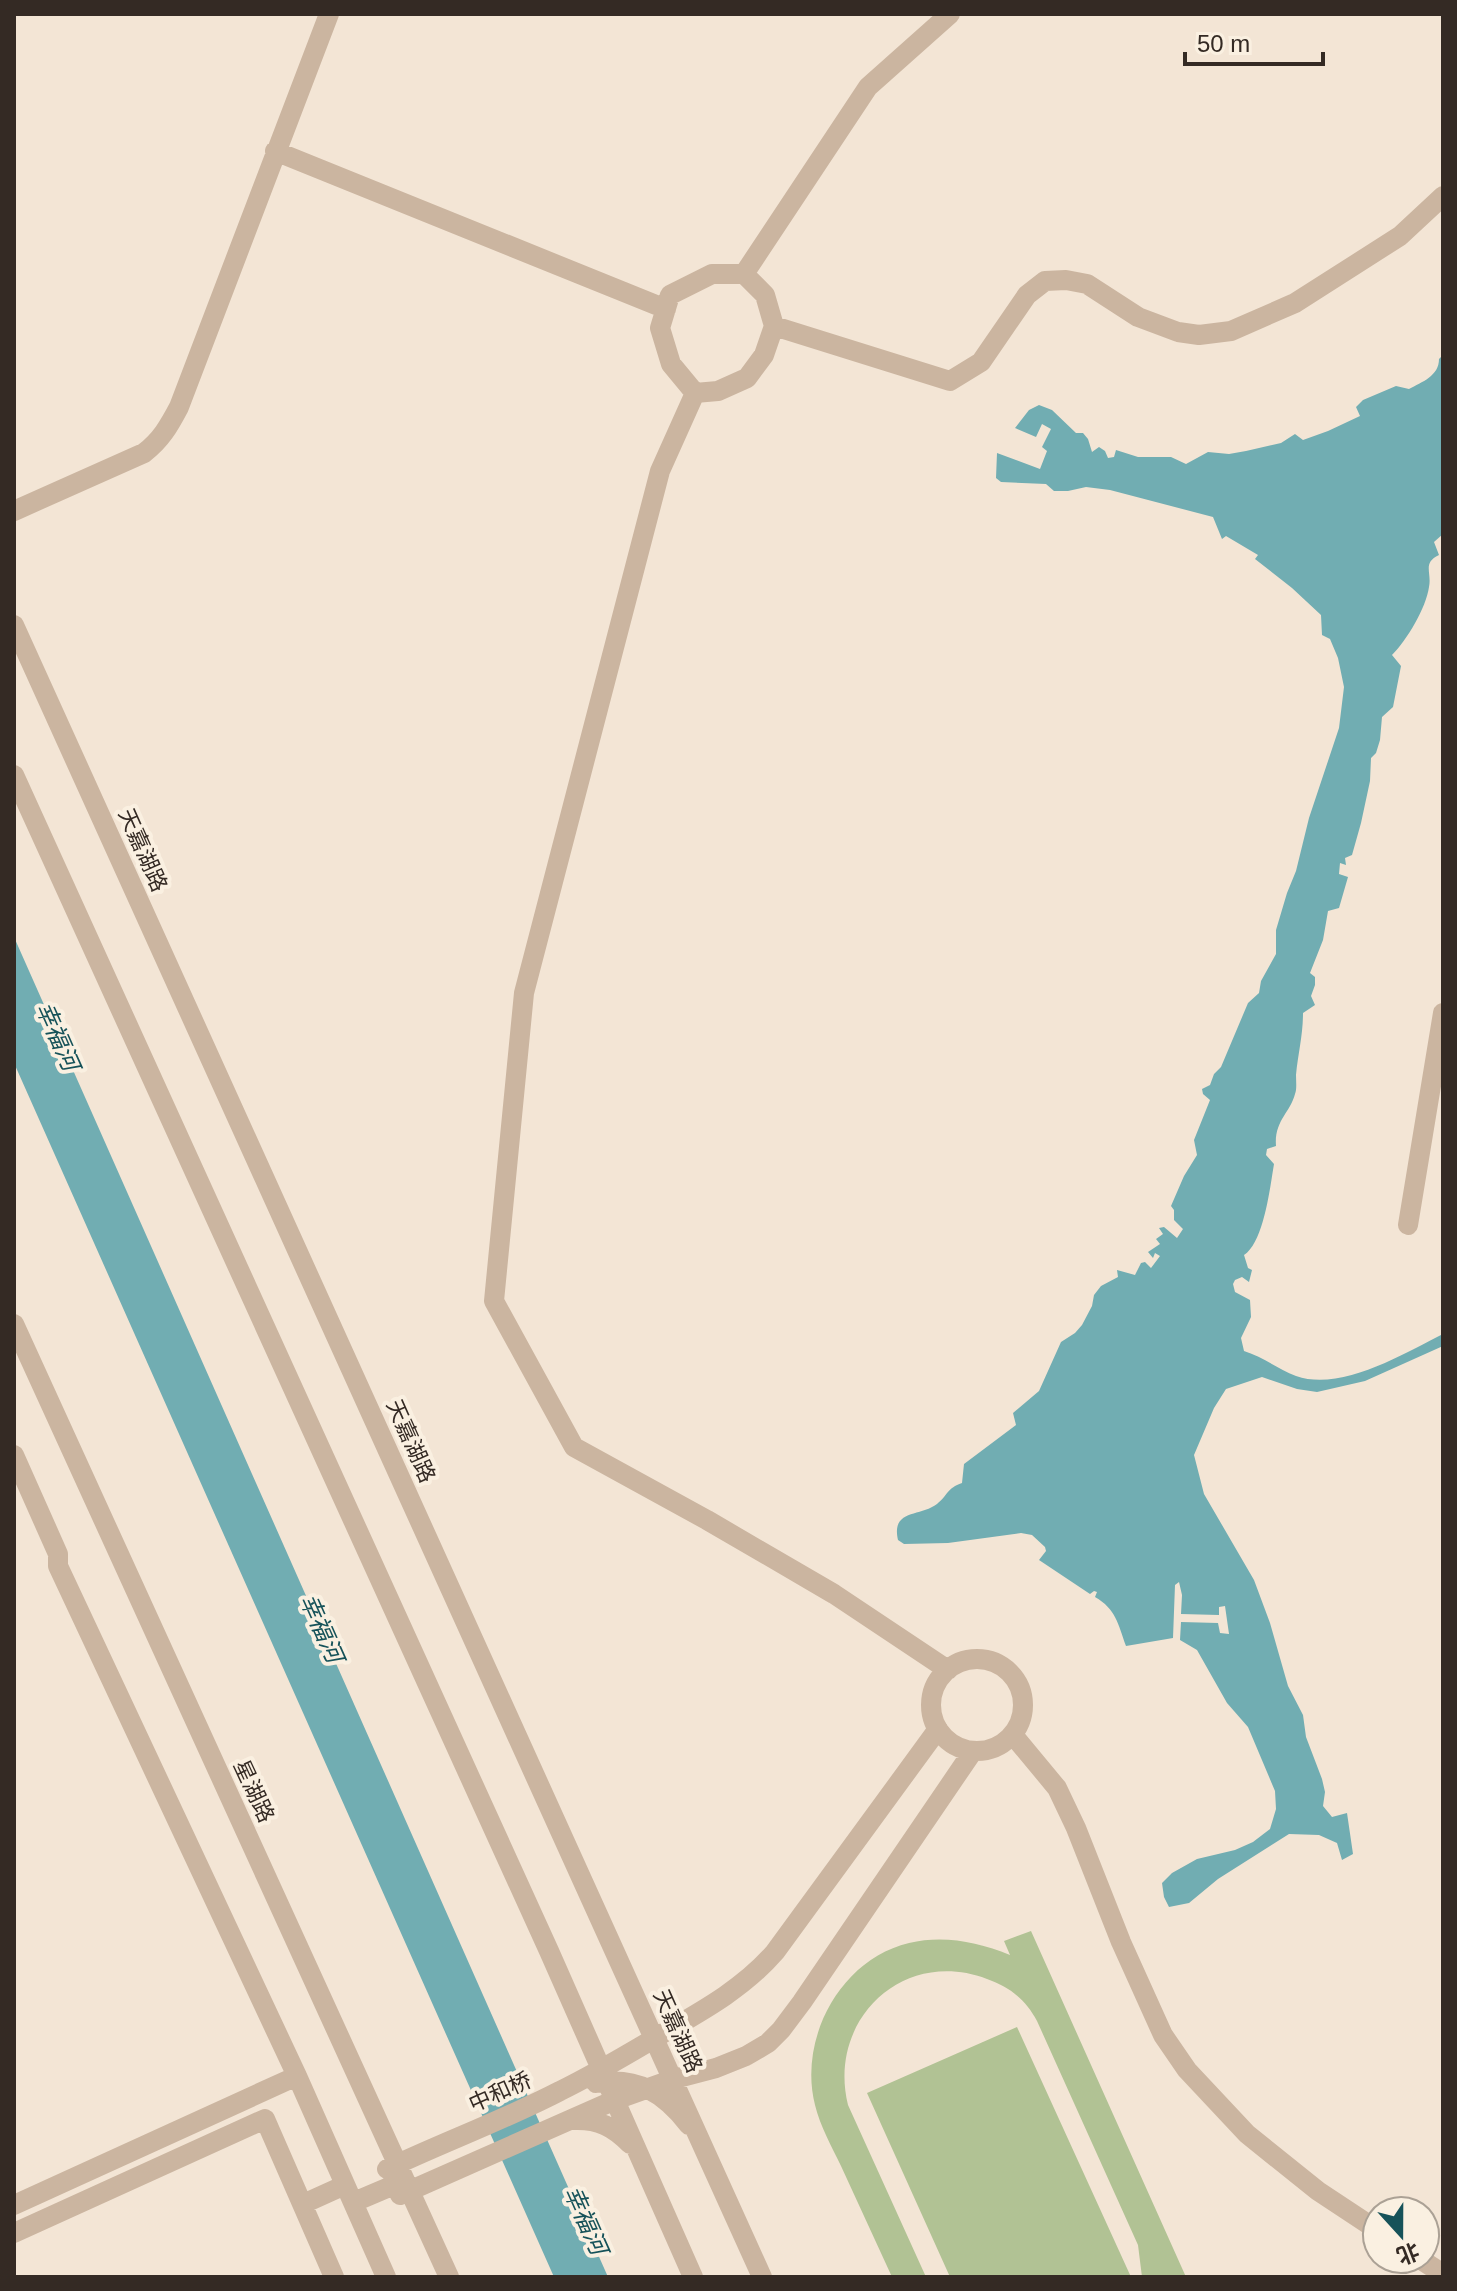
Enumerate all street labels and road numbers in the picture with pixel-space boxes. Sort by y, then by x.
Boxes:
street label: 天嘉湖路 [114,805,172,895]
street label: 天嘉湖路 [382,1396,440,1486]
street label: 星湖路 [229,1756,279,1826]
street label: 天嘉湖路 [649,1986,707,2076]
street label: 中和桥 [465,2067,535,2117]

